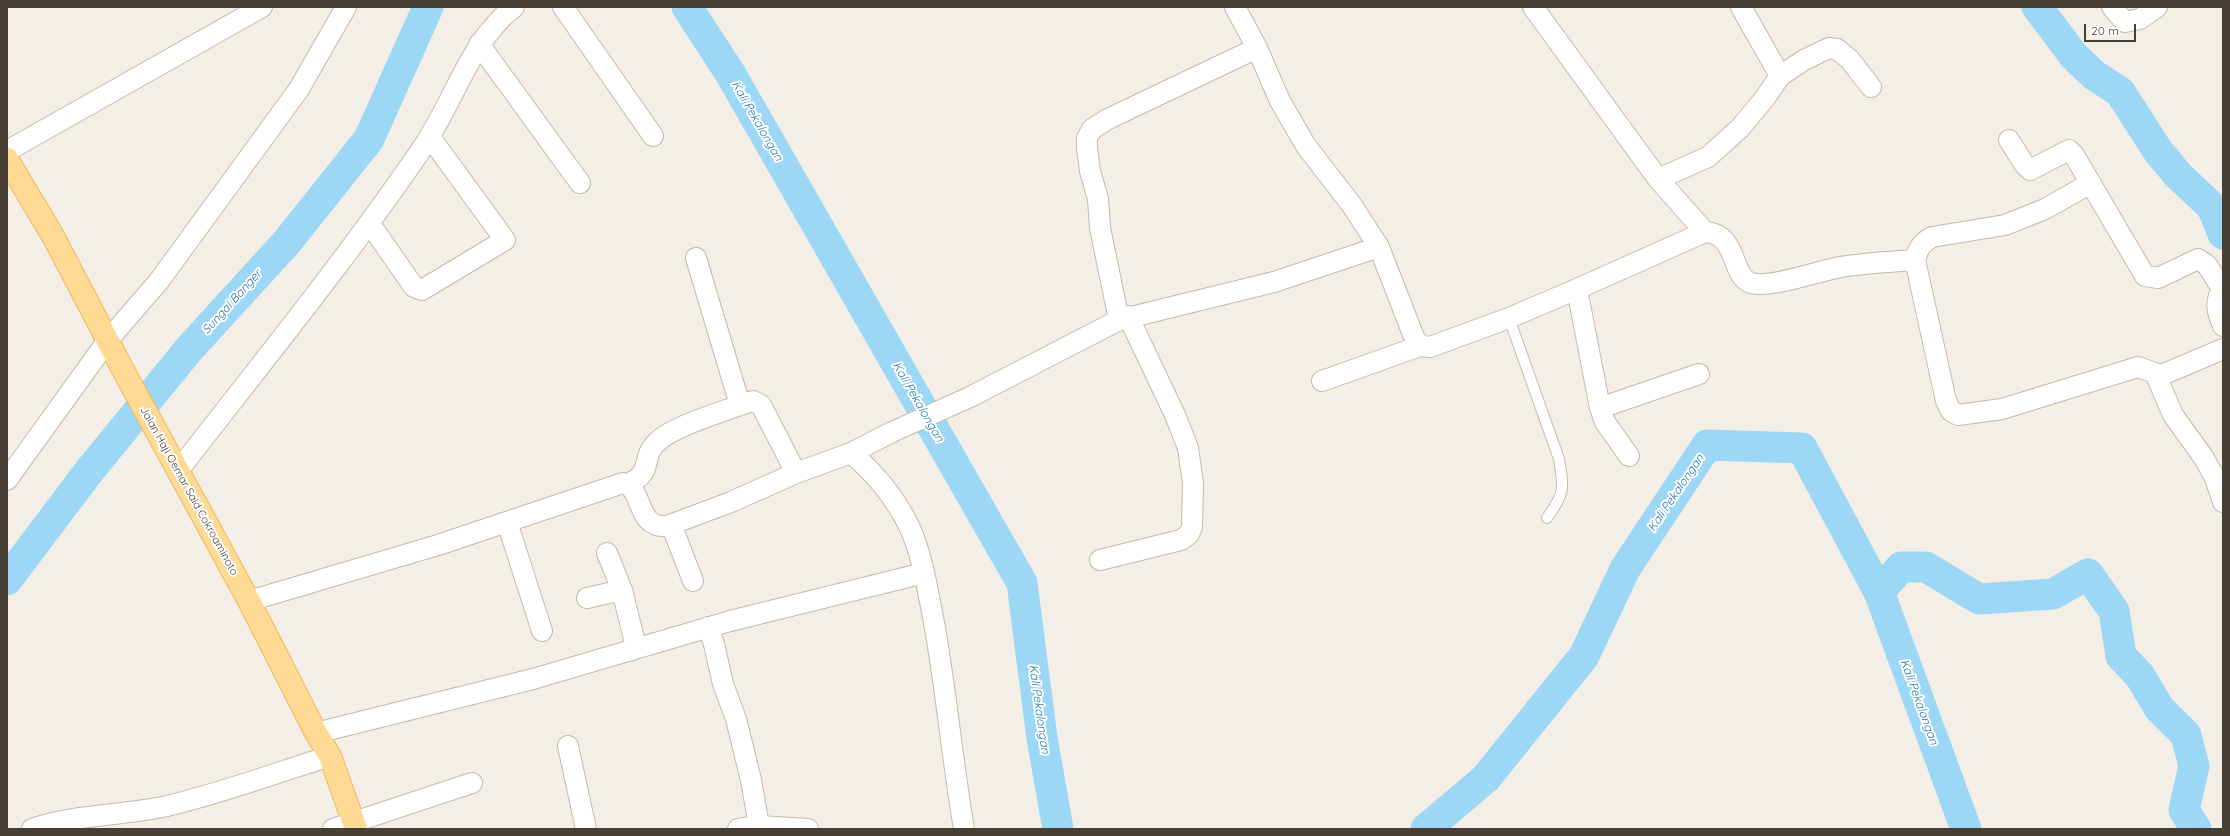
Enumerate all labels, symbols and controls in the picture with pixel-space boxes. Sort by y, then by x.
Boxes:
scale bar [2086,16,2138,42]
text: 20 m [2091,23,2119,38]
water label: Kali Pekalongan [728,78,786,164]
water label: Sungai Banger [199,267,265,337]
water label: Kali Pekalongan [889,359,947,445]
street label: Jalan Haji Oemar Said Cokroaminoto [137,404,241,578]
water label: Kali Pekalongan [1645,452,1707,534]
water label: Kali Pekalongan [1897,657,1941,747]
water label: Kali Pekalongan [1026,663,1052,755]

